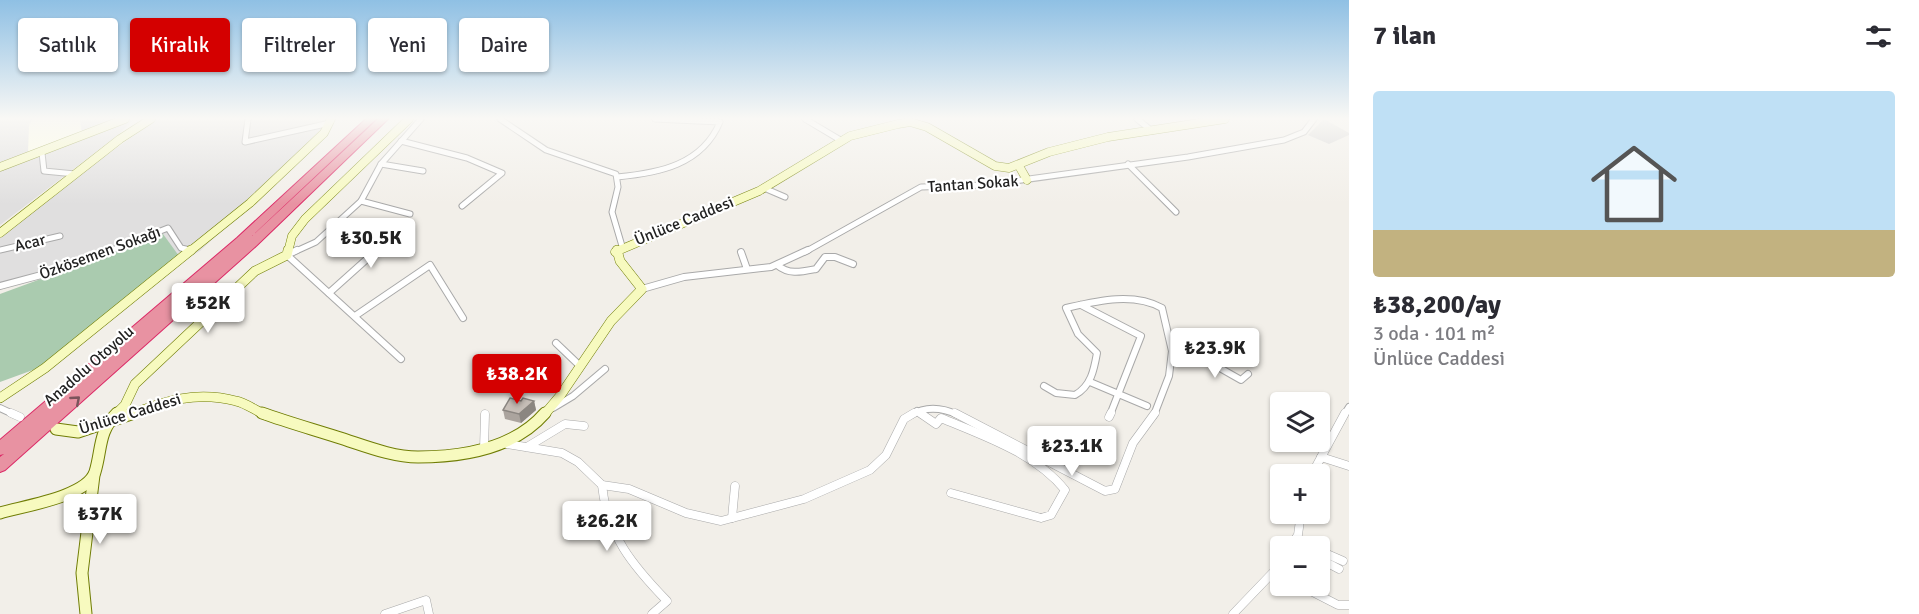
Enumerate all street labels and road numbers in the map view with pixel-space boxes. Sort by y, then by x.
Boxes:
street label: Tantan Sokak [927,171,1019,197]
street label: Ünlüce Caddesi [631,192,737,250]
street label: Özkösemen Sokağı [37,222,163,284]
street label: Acar [12,229,48,256]
street label: Anadolu Otoyolu [40,321,138,411]
street label: Ünlüce Caddesi [77,389,183,439]

